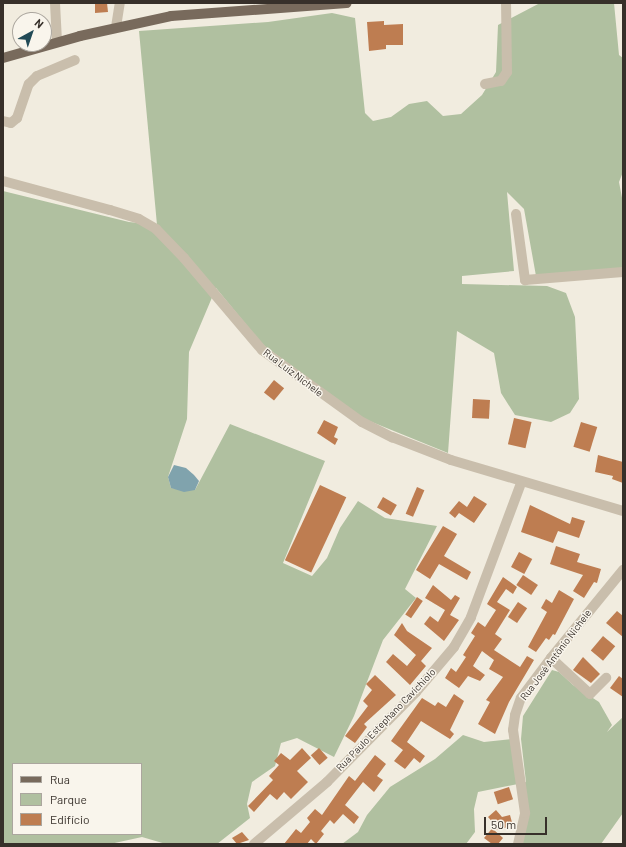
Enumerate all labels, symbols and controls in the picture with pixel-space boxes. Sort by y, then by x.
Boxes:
north arrow [12,12,52,52]
text: N [32,16,46,31]
street label: Rua Luiz Nichele [261,347,325,399]
street label: Rua José Antônio Nichele [518,607,594,703]
street label: Rua Paulo Estephano Cavichiolo [334,666,438,774]
legend [12,763,142,835]
text: Rua [50,772,70,786]
text: Parque [50,792,87,806]
scale bar [486,809,549,835]
text: Edifício [50,812,90,826]
text: 50 m [491,817,516,831]

